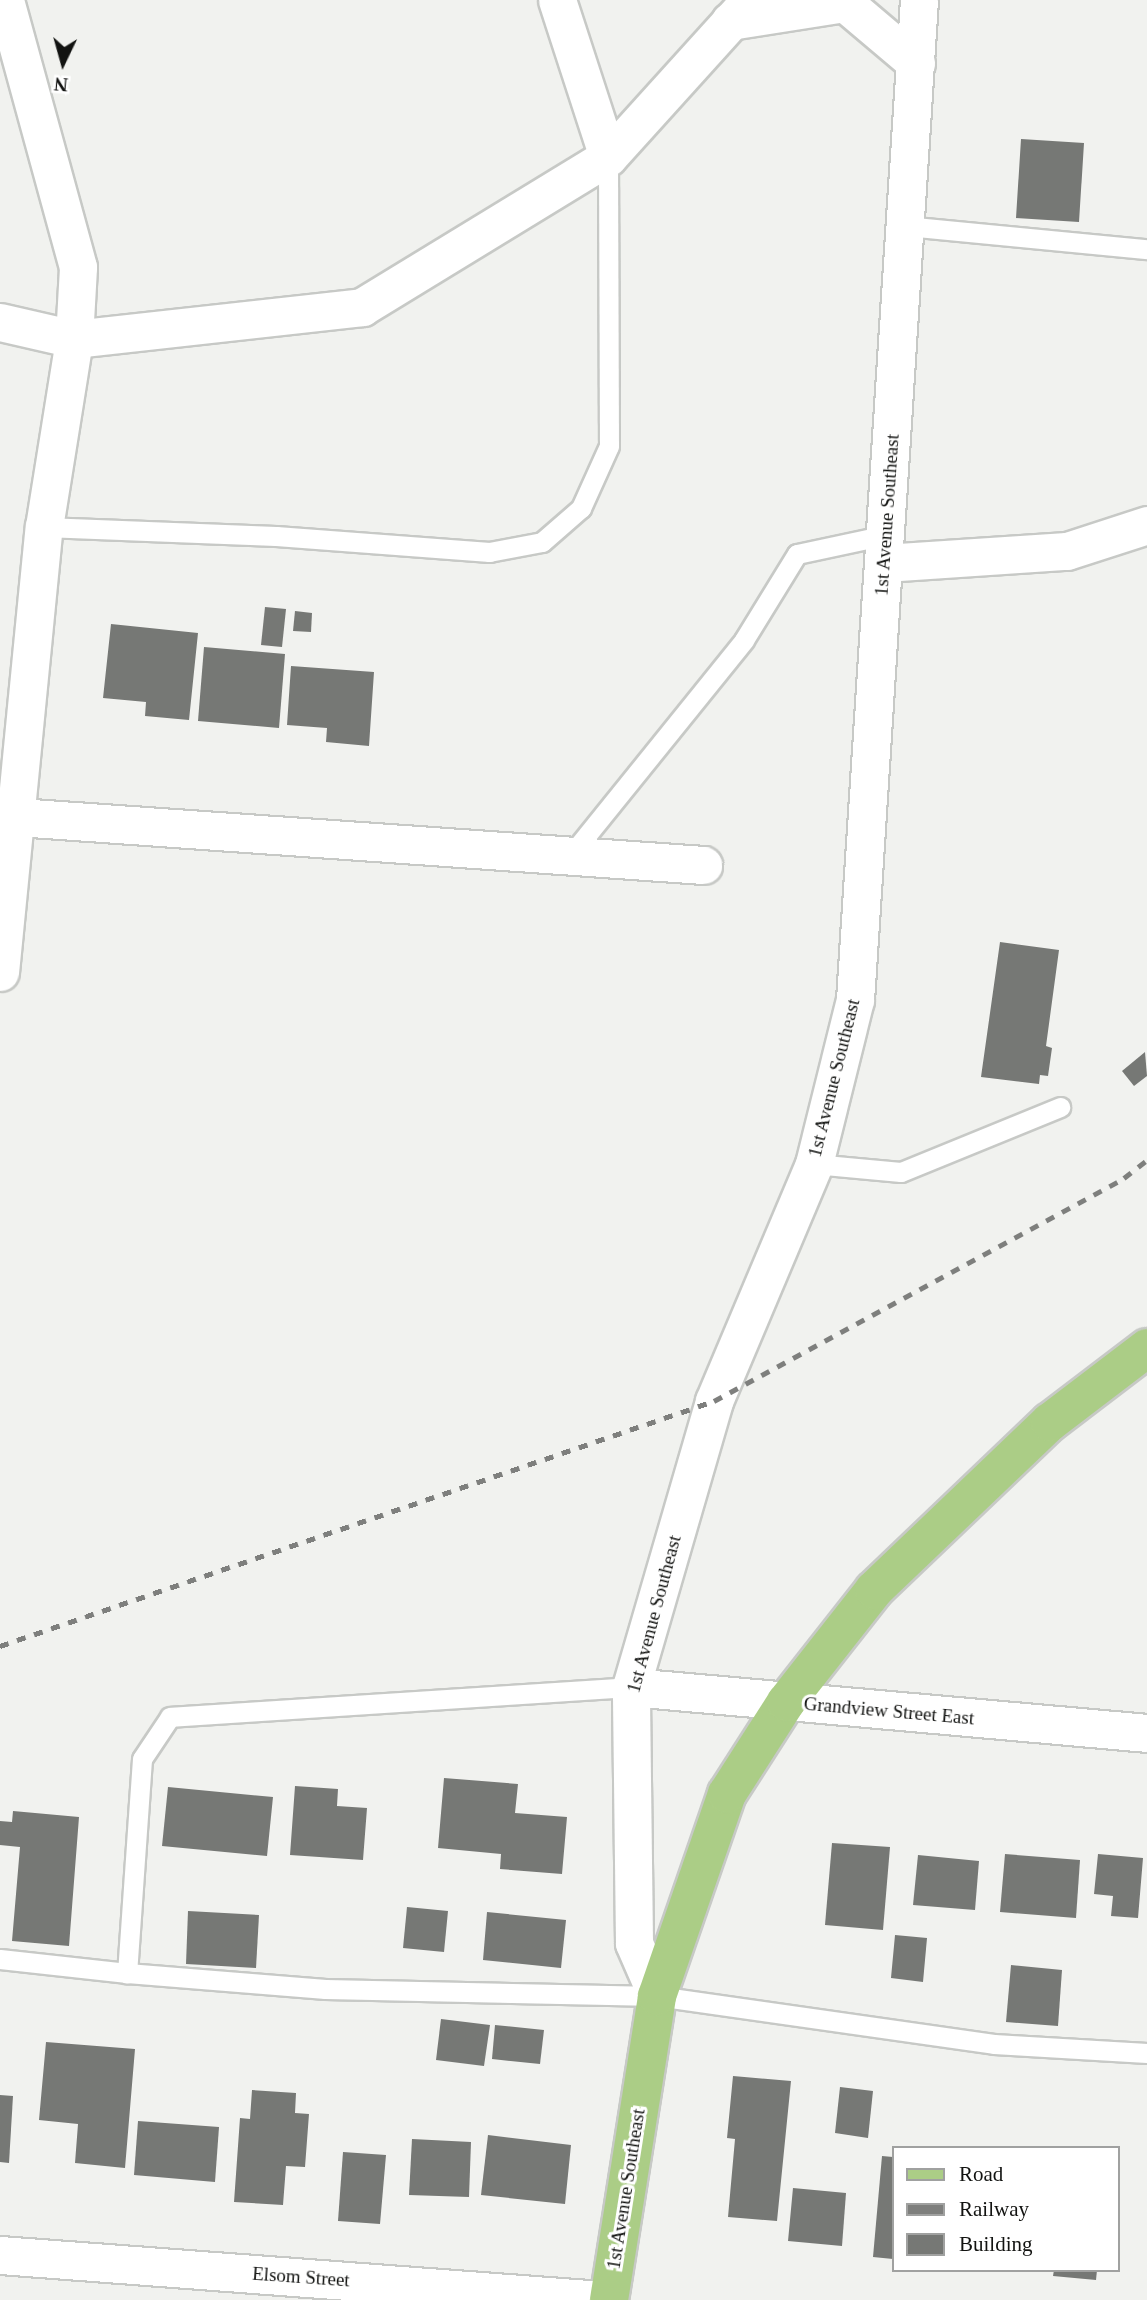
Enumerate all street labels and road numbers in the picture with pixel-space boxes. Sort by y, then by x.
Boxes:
street label: 1st Avenue Southeast [870,433,904,597]
street label: 1st Avenue Southeast [803,996,865,1160]
street label: 1st Avenue Southeast [622,1532,686,1696]
street label: Grandview Street East [803,1692,975,1730]
street label: 1st Avenue Southeast [602,2107,650,2271]
street label: Elsom Street [252,2262,350,2292]

